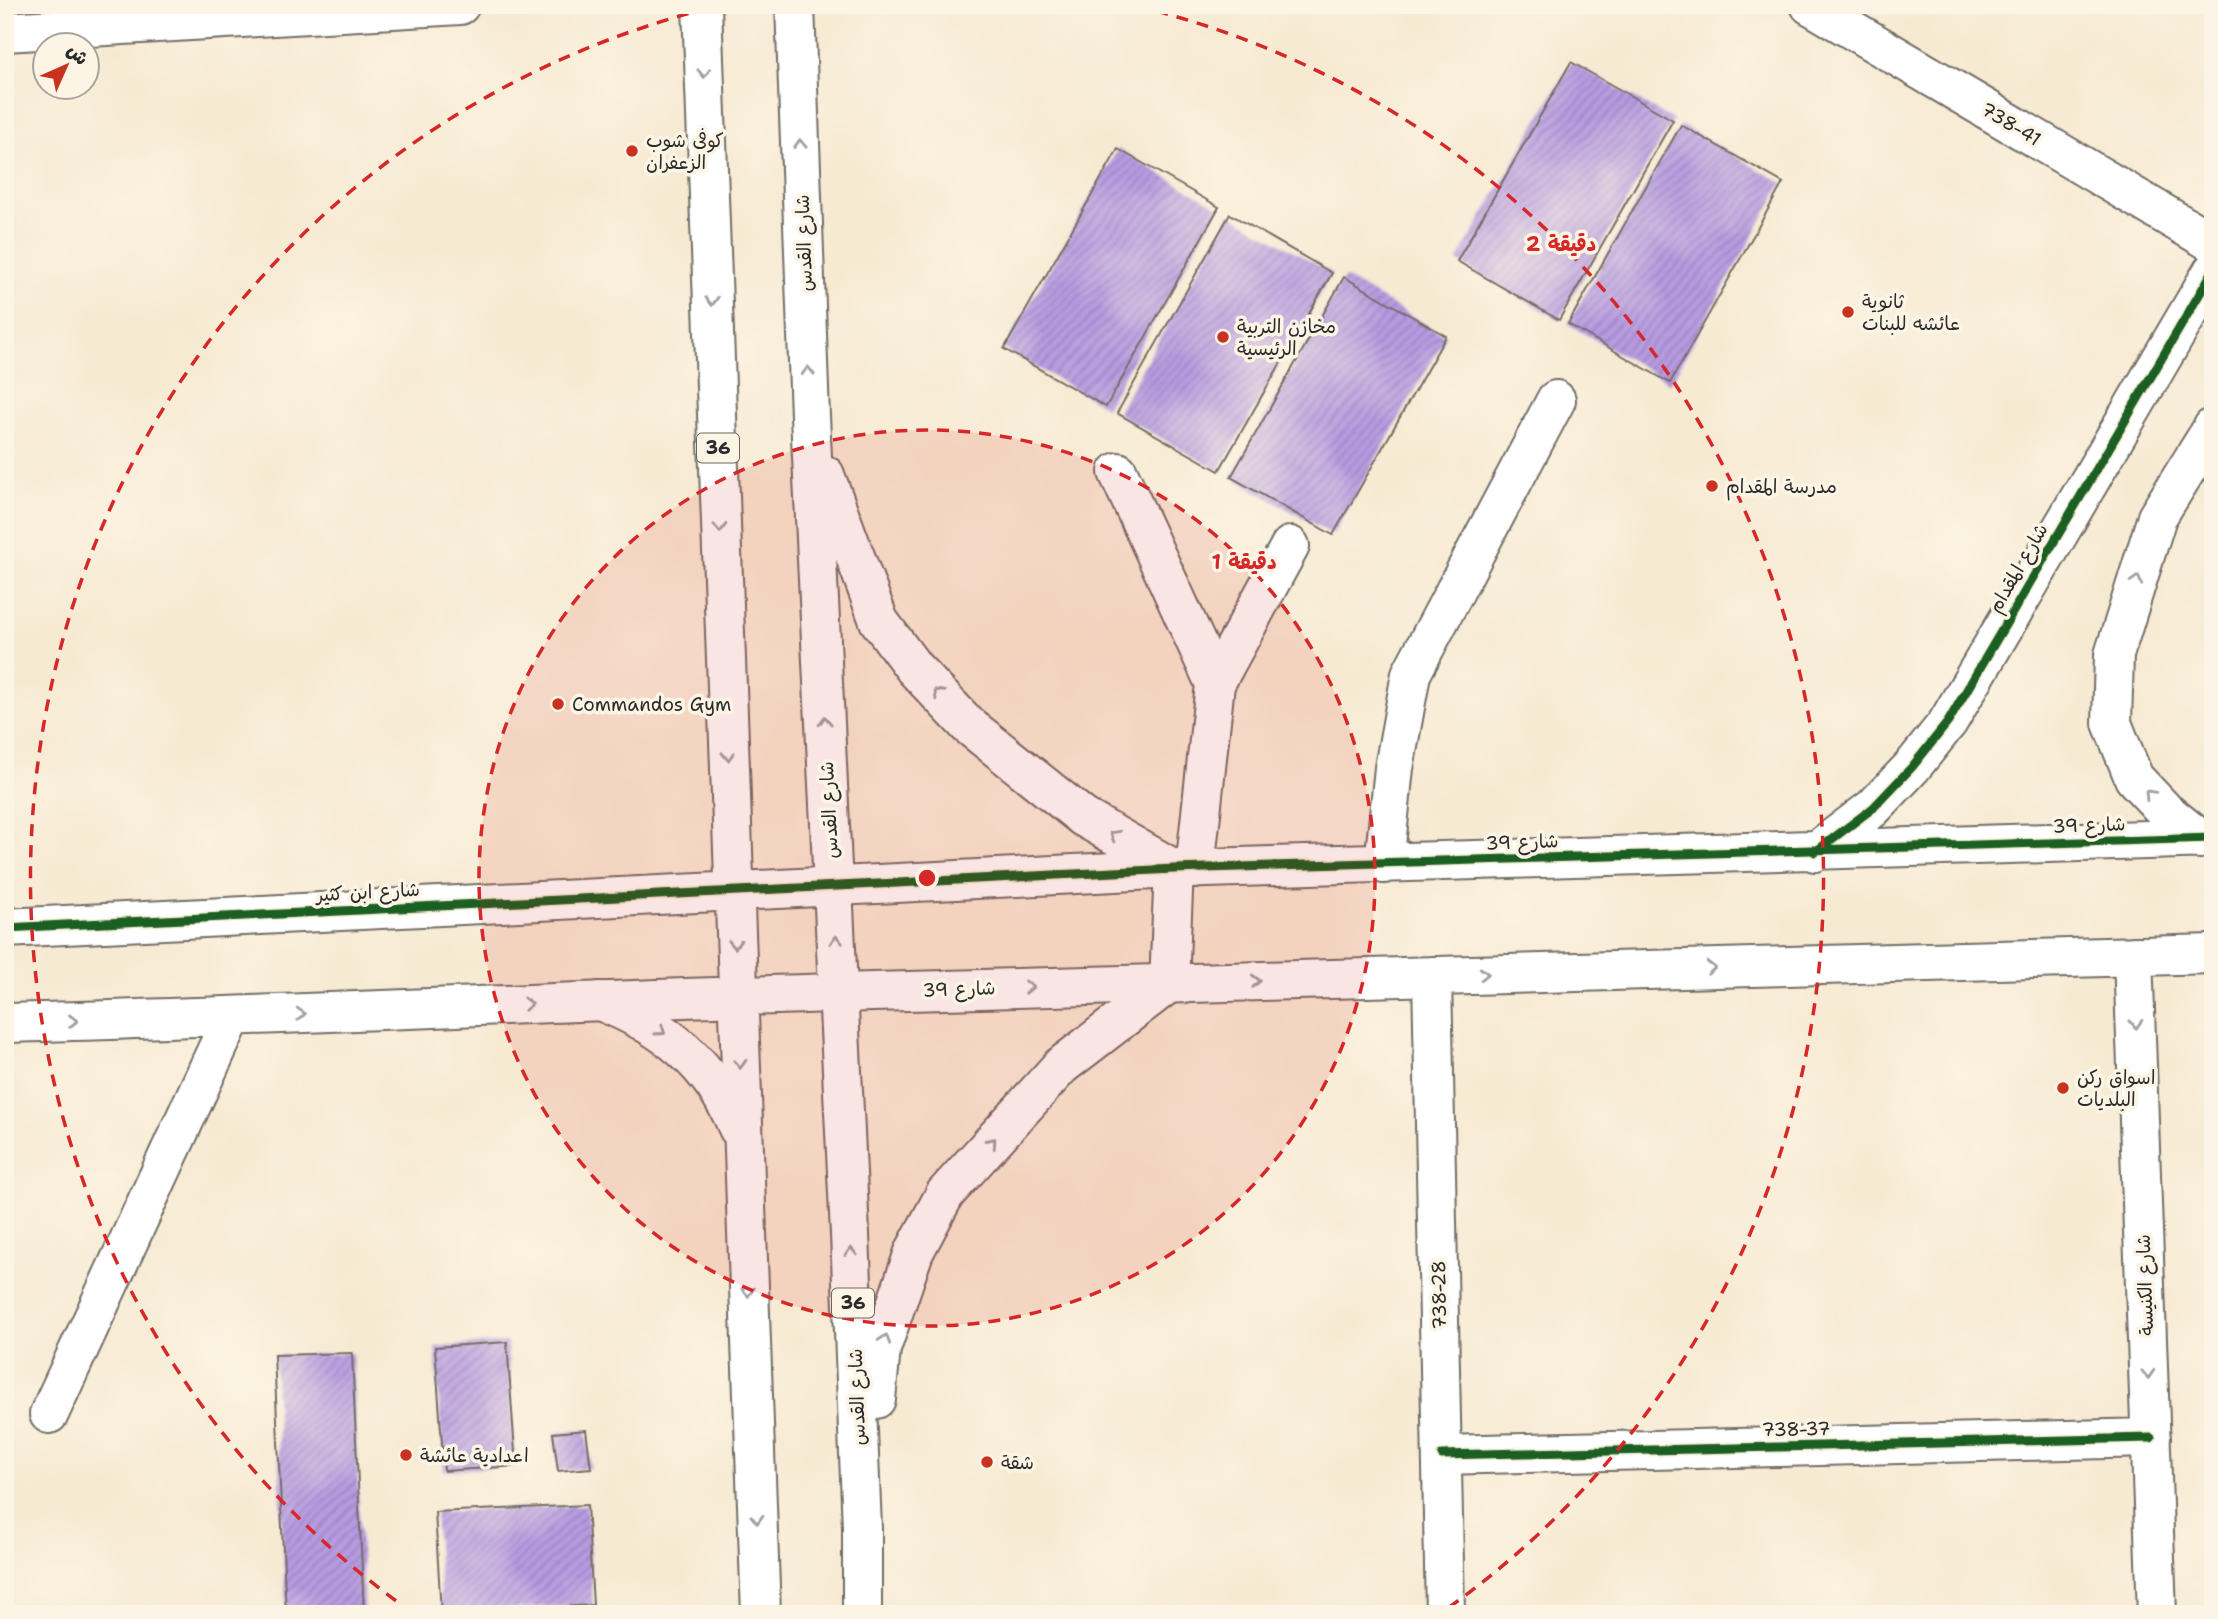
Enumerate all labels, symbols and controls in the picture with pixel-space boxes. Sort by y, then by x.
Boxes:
north arrow [32,32,102,102]
text: ش [61,38,94,71]
one-way arrow [697,68,712,79]
street label: 738-41 [1976,96,2046,152]
place label: كوفي شوب الزعفران [646,128,724,175]
one-way arrow [792,138,808,148]
marker: كوفي شوب الزعفران [624,143,640,159]
street label: شارع القدس [790,194,819,292]
text: 2 دقيقة [1526,230,1596,258]
place label: ثانوية عائشه للبنات [1862,289,1960,336]
one-way arrow [705,296,720,307]
marker: ثانوية عائشه للبنات [1840,304,1856,320]
place label: مخازن التربية الرئيسية [1237,314,1336,361]
marker: مخازن التربية الرئيسية [1215,329,1231,345]
one-way arrow [800,365,816,376]
road number: 36 [697,434,739,462]
place label: مدرسة المقدام [1726,474,1837,501]
marker: مدرسة المقدام [1704,478,1720,494]
street label: شارع المقدام [1982,519,2055,618]
one-way arrow [713,523,728,534]
text: 1 دقيقة [1211,548,1277,576]
one-way arrow [2129,574,2144,586]
one-way arrow [933,689,946,702]
place label: Commandos Gym [572,692,731,717]
marker: Commandos Gym [550,696,566,712]
one-way arrow [817,715,832,726]
one-way arrow [721,750,736,761]
street label: شارع القدس [814,761,845,859]
one-way arrow [2145,789,2157,802]
street label: شارع 39 [2052,811,2126,840]
street label: شارع 39 [1485,828,1559,857]
one-way arrow [1109,830,1122,843]
centre of rings [915,866,939,890]
street label: شارع ابن كثير [313,877,421,908]
one-way arrow [828,934,843,945]
one-way arrow [727,939,743,949]
one-way arrow [1706,960,1717,976]
one-way arrow [1478,967,1489,982]
one-way arrow [1251,973,1262,988]
street label: شارع 39 [922,975,996,1004]
one-way arrow [1024,980,1035,995]
one-way arrow [523,997,534,1012]
one-way arrow [296,1007,307,1022]
one-way arrow [69,1013,79,1029]
one-way arrow [2128,1019,2143,1030]
one-way arrow [653,1023,666,1035]
one-way arrow [732,1059,747,1070]
place label: اسواق ركن البلديات [2077,1065,2155,1112]
marker: اسواق ركن البلديات [2055,1080,2071,1096]
one-way arrow [984,1137,996,1150]
street label: شارع الكنيسة [2131,1234,2160,1336]
one-way arrow [844,1246,859,1257]
street label: 738-28 [1426,1260,1452,1330]
one-way arrow [741,1286,756,1297]
road number: 36 [832,1288,874,1318]
one-way arrow [877,1333,891,1346]
street label: شارع القدس [843,1348,872,1446]
one-way arrow [2141,1369,2156,1380]
street label: 738-37 [1761,1416,1831,1442]
place label: اعدادية عائشة [420,1443,529,1468]
marker: اعدادية عائشة [398,1447,414,1463]
place label: شقة [1001,1450,1034,1475]
marker: شقة [979,1454,995,1470]
one-way arrow [750,1514,765,1525]

